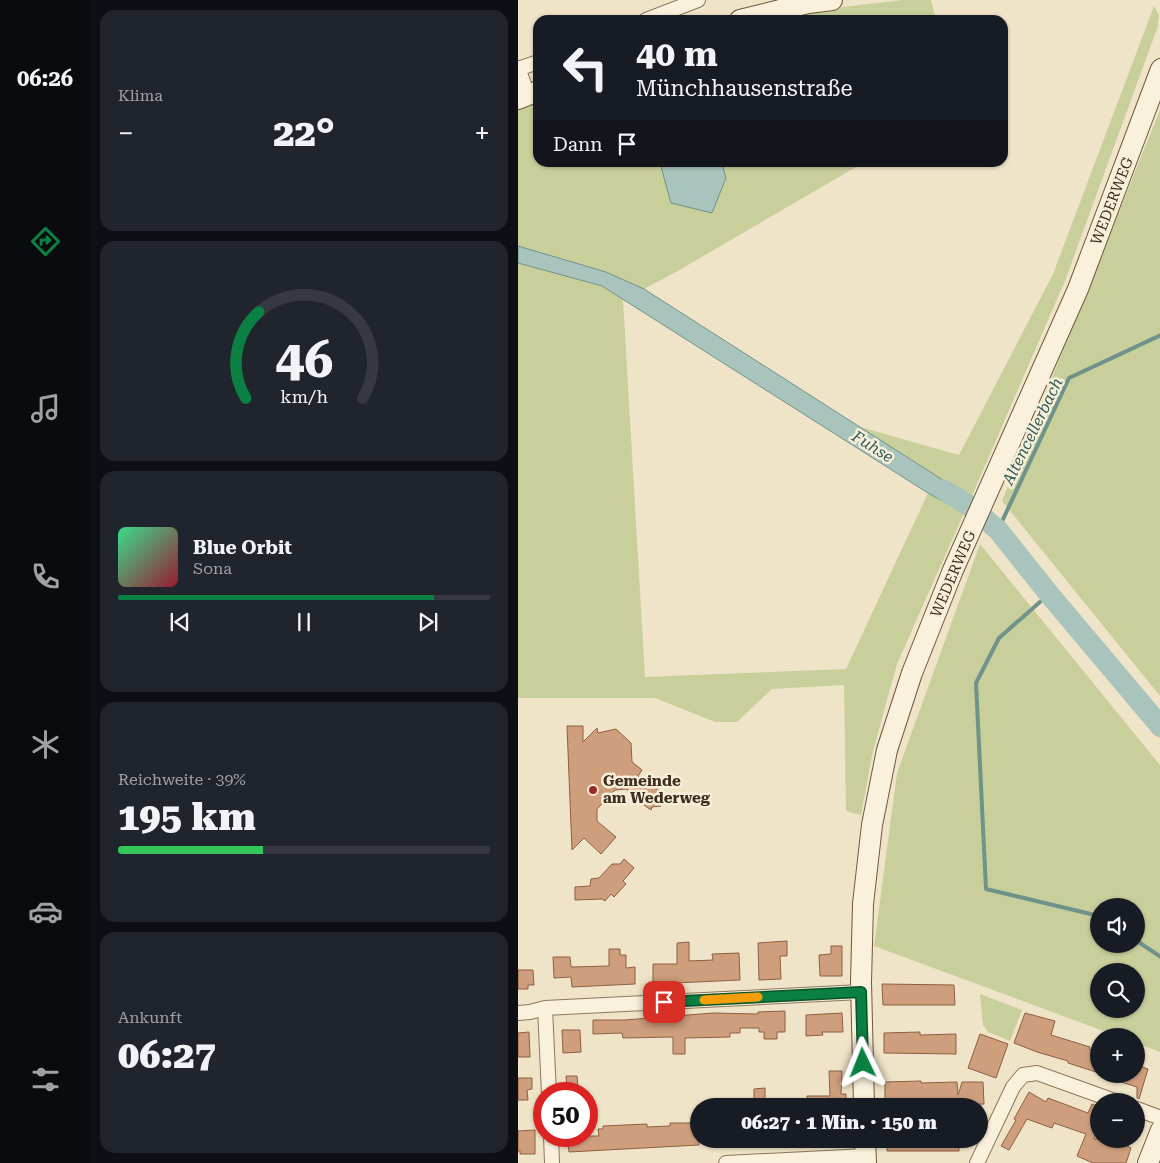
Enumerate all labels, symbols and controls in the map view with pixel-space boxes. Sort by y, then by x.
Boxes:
text: 40 m [636,34,718,75]
icon: left [553,35,618,100]
text: 06:26 [17,66,73,91]
text: Münchhausenstraße [636,76,853,101]
text: Klima [118,86,163,105]
text: 22° [273,111,335,155]
text: − [118,117,134,150]
text: + [474,117,490,150]
icon: arrive [613,130,641,158]
text: Dann [553,133,603,156]
street label: WEDERWEG [1087,154,1137,247]
icon: directions [28,224,63,259]
text: 46 [275,329,333,390]
water label: Altencellerbach [998,374,1067,489]
text: km/h [280,386,328,407]
icon: music [28,391,63,426]
water label: Fuhse [848,426,897,466]
street label: WEDERWEG [927,528,980,620]
text: Blue Orbit [193,536,292,559]
icon: phone [28,559,63,594]
text: Sona [193,559,232,578]
icon: previous [166,608,194,636]
icon: pause [290,608,318,636]
icon: next [414,608,442,636]
icon: climate [28,727,63,762]
text: Reichweite · 39% [118,770,246,789]
place label: Gemeinde am Wederweg [603,772,711,807]
marker: Gemeinde am Wederweg [587,784,599,796]
text: 195 km [118,795,256,839]
icon: car [28,894,63,929]
map controls [1090,898,1145,1148]
button: sound [1090,898,1145,953]
button: search [1090,963,1145,1018]
pin [643,981,685,1023]
icon: arrive [650,988,678,1016]
text: Ankunft [118,1008,182,1027]
button: + [1090,1028,1145,1083]
text: 06:27 [118,1033,216,1077]
position arrow [836,1036,888,1088]
icon: filters [28,1062,63,1097]
speed limit sign: 50 [533,1082,598,1147]
button: − [1090,1093,1145,1148]
text: 06:27 · 1 Min. · 150 m [741,1111,937,1134]

